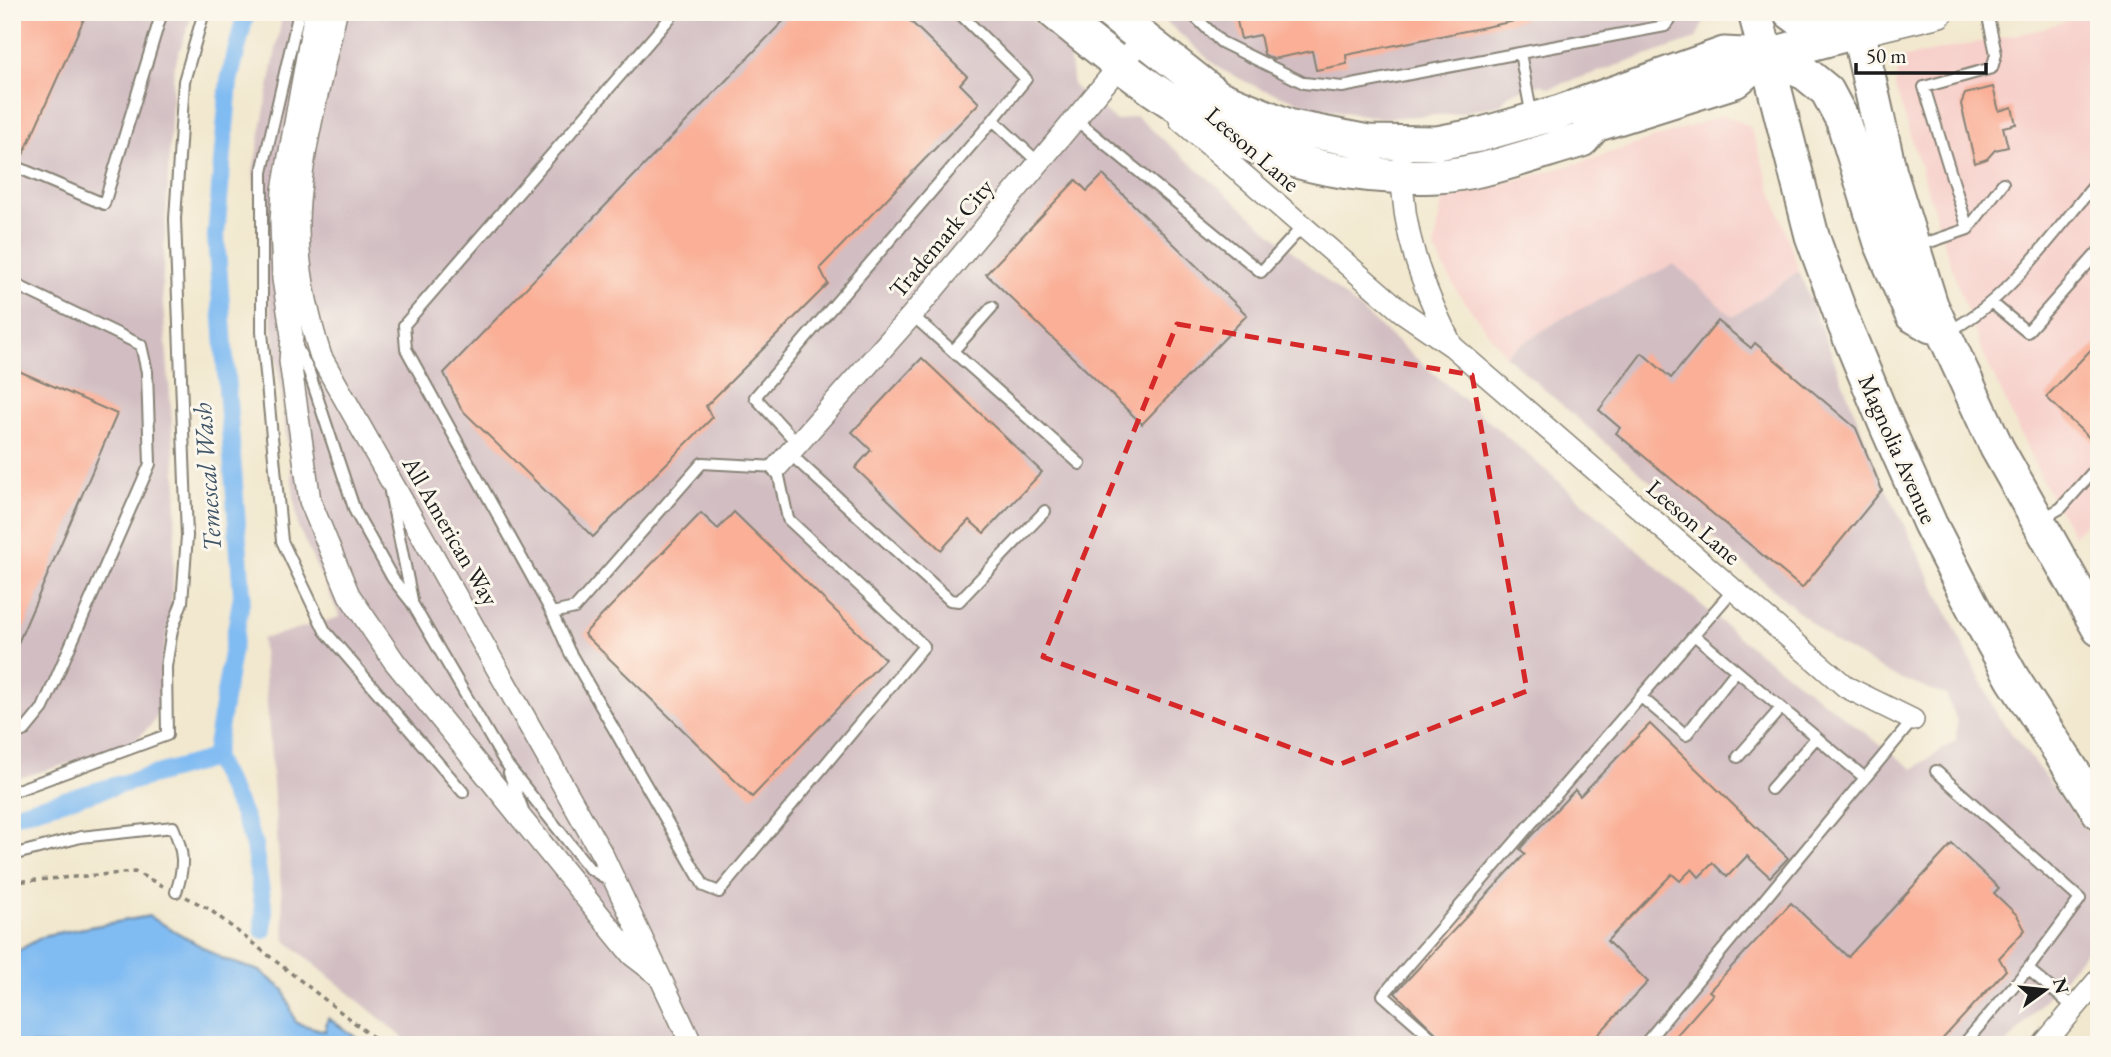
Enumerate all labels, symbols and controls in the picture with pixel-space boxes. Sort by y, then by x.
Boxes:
scale bar [1856,32,1985,76]
text: 50 m [1866,42,1907,69]
street label: Leeson Lane [1199,100,1307,198]
street label: Trademark City [882,172,1000,304]
street label: Magnolia Avenue [1851,369,1945,529]
water label: Temescal Wash [185,401,229,553]
street label: All American Way [395,450,507,612]
street label: Leeson Lane [1640,473,1748,571]
north arrow [2010,956,2080,1026]
text: N [2047,975,2075,997]

